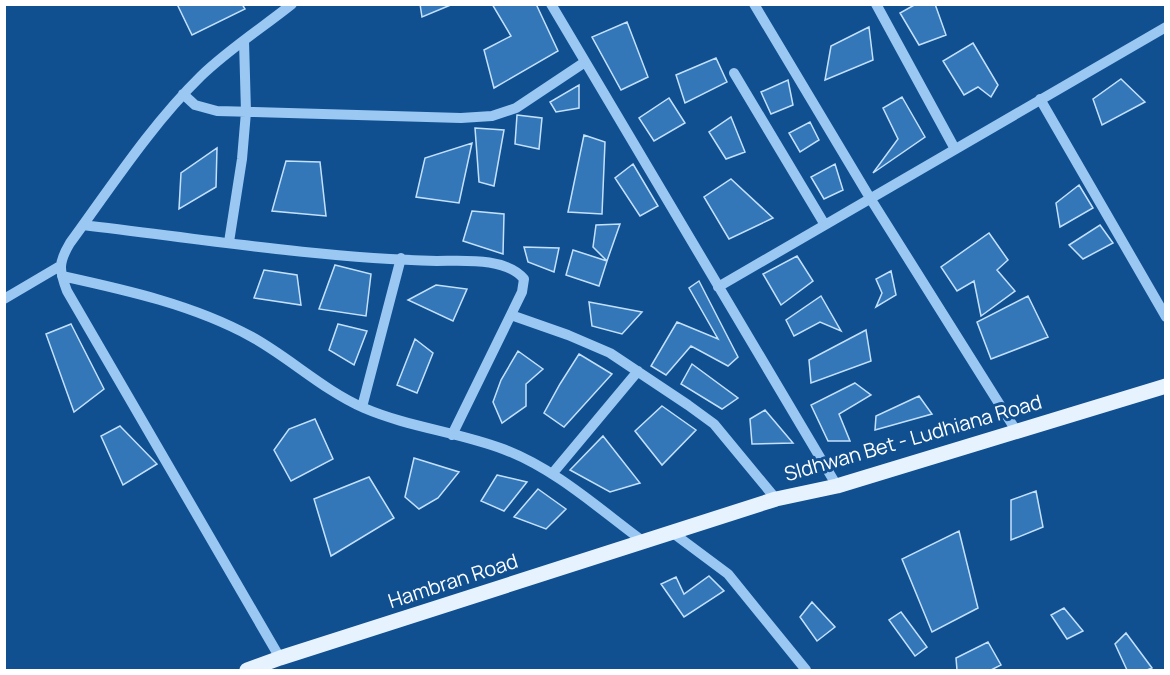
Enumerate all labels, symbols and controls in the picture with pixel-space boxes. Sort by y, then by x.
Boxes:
street label: SIdhwan Bet - Ludhiana Road [781,388,1045,487]
street label: Hambran Road [385,547,521,614]

